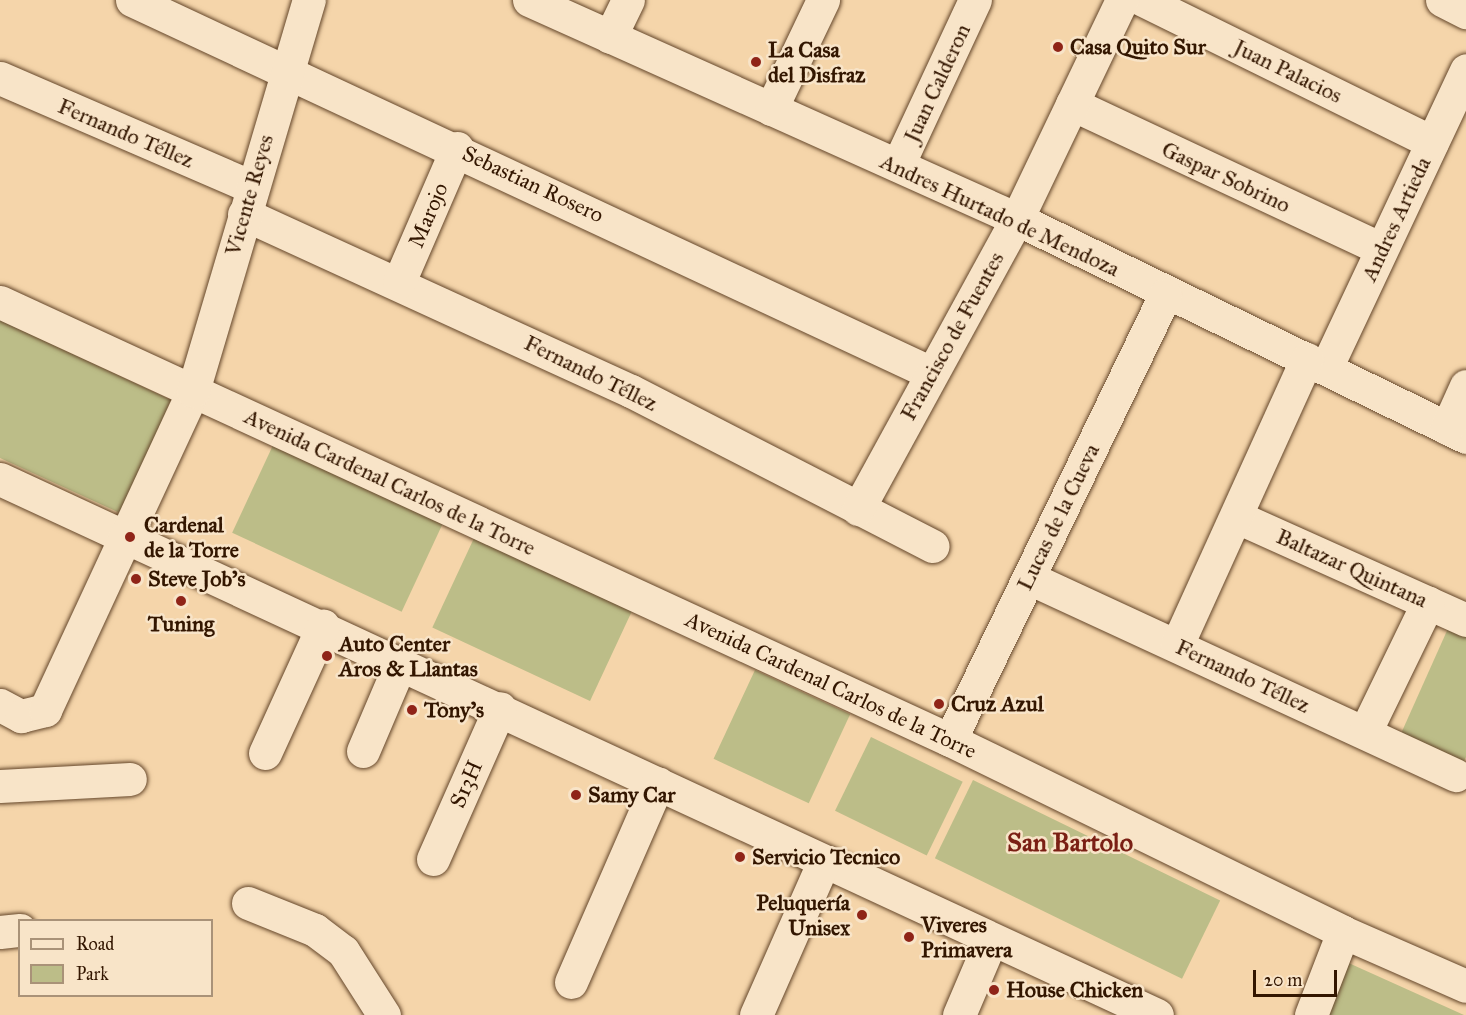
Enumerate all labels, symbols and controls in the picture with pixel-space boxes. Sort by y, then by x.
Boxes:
street label: Juan Calderon [898,20,976,146]
street label: Juan Palacios [1230,33,1346,109]
place label: Casa Quito Sur [1070,34,1206,60]
place label: La Casa del Disfraz [768,36,865,88]
marker: Casa Quito Sur [1051,40,1065,54]
marker: La Casa del Disfraz [749,55,763,69]
street label: Fernando Téllez [54,93,198,173]
street label: Vicente Reyes [219,131,279,259]
street label: Gaspar Sobrino [1158,136,1294,218]
street label: Sebastian Rosero [458,140,608,228]
street label: Andres Hurtado de Mendoza [876,148,1124,282]
street label: Andres Artieda [1356,153,1436,285]
street label: Marojo [403,179,453,251]
street label: Francisco de Fuentes [895,247,1009,425]
street label: Fernando Téllez [520,329,662,417]
street label: Avenida Cardenal Carlos de la Torre [240,403,540,561]
street label: Lucas de la Cueva [1011,439,1105,595]
place label: Cardenal de la Torre [144,511,239,562]
street label: Baltazar Quintana [1272,523,1432,613]
marker: Cardenal de la Torre [121,528,139,546]
place label: Steve Job's [148,566,245,592]
marker: Steve Job's [129,572,143,586]
marker: Tuning [174,594,188,608]
street label: Avenida Cardenal Carlos de la Torre [681,606,981,764]
place label: Tuning [148,611,214,637]
place label: Auto Center Aros & Llantas [339,630,478,682]
street label: Fernando Téllez [1172,633,1314,719]
marker: Auto Center Aros & Llantas [320,649,334,663]
place label: Cruz Azul [951,691,1044,717]
place label: Tony's [424,697,484,723]
marker: Cruz Azul [932,697,946,711]
marker: Tony's [405,703,419,717]
street label: S13H [444,756,488,812]
place label: Samy Car [588,782,676,808]
marker: Samy Car [569,788,583,802]
district label: San Bartolo [1007,827,1133,859]
place label: Servicio Tecnico [752,844,900,870]
marker: Servicio Tecnico [733,850,747,864]
place label: Peluquería Unisex [756,889,850,940]
marker: Peluquería Unisex [855,908,869,922]
place label: Viveres Primavera [921,911,1012,962]
legend [18,919,213,997]
marker: Viveres Primavera [902,930,916,944]
text: Road [76,933,114,955]
scale bar [1256,958,1340,996]
text: Park [76,963,109,985]
text: 20 m [1264,969,1302,991]
place label: House Chicken [1006,977,1143,1003]
marker: House Chicken [987,983,1001,997]

